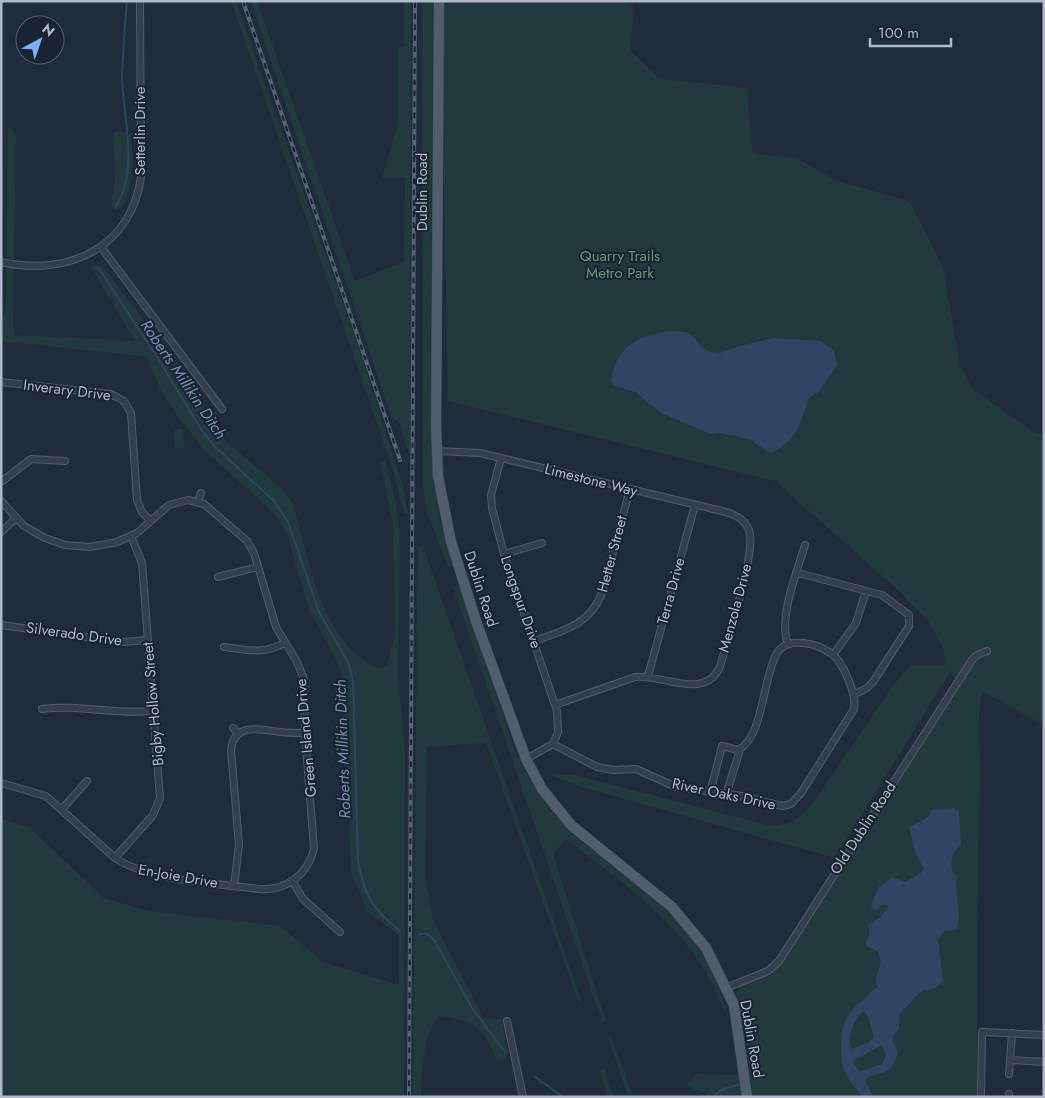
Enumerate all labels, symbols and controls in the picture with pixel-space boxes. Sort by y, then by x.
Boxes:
north arrow [15,15,65,65]
scale bar [870,15,951,47]
text: N [38,19,59,41]
text: 100 m [878,22,919,44]
street label: Setterlin Drive [129,86,151,176]
street label: Dublin Road [411,153,433,231]
park label: Quarry Trails Metro Park [580,245,660,284]
water label: Roberts Millikin Ditch [135,315,232,444]
street label: Inverary Drive [22,374,112,406]
street label: Limestone Way [542,458,640,502]
street label: Hetter Street [591,513,633,595]
street label: Dublin Road [458,548,504,630]
street label: Longspur Drive [495,553,547,652]
street label: Terra Drive [652,555,691,627]
street label: Menzola Drive [713,561,757,655]
street label: Silverado Drive [25,616,124,652]
street label: Bigby Hollow Street [137,641,169,767]
street label: Green Island Drive [290,677,322,798]
water label: Roberts Millikin Ditch [329,679,356,819]
street label: River Oaks Drive [670,772,778,816]
street label: Old Dublin Road [825,777,901,879]
street label: En-Joie Drive [136,858,220,894]
street label: Dublin Road [734,998,770,1080]

